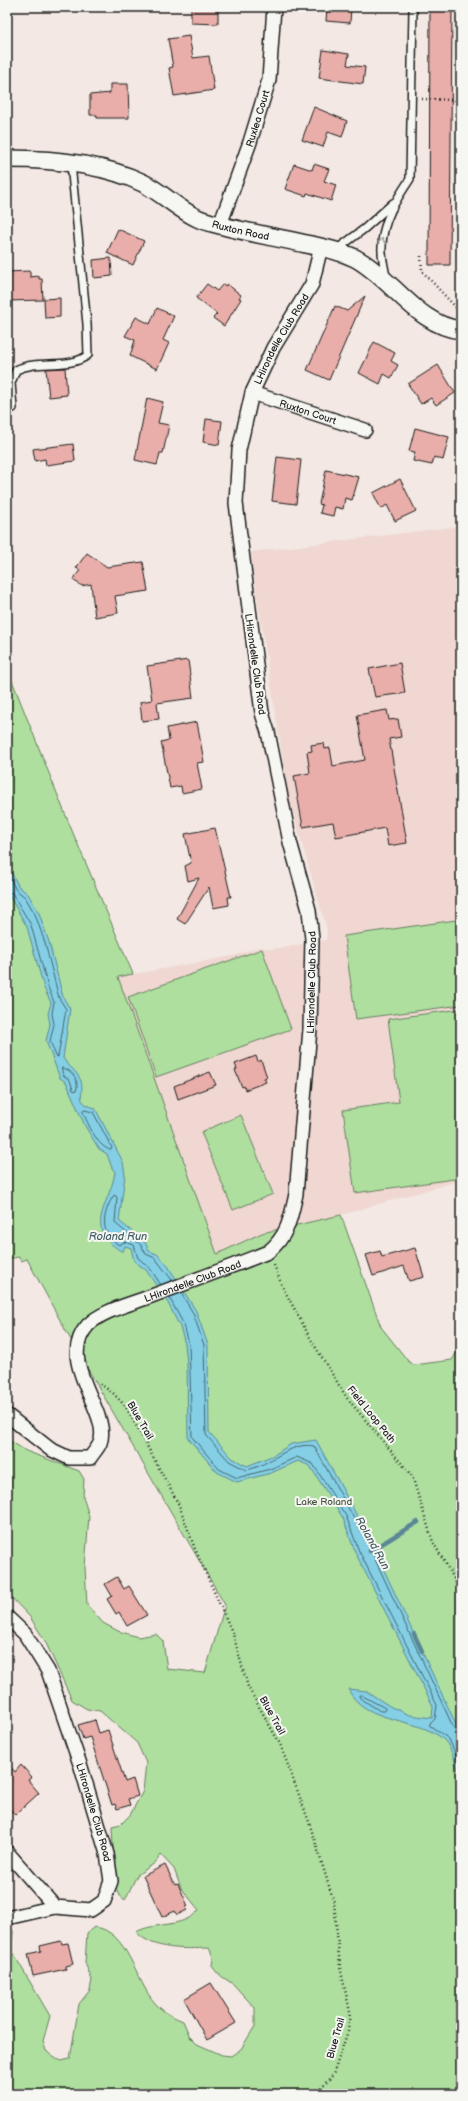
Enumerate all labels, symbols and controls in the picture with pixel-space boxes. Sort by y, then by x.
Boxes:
street label: Ruxlea Court [244,89,273,149]
street label: Ruxton Road [210,218,270,243]
one-way arrow [378,238,387,244]
street label: LHirondelle Club Road [252,291,312,387]
street label: Ruxton Court [278,397,338,427]
street label: LHirondelle Club Road [242,613,268,716]
street label: LHirondelle Club Road [305,930,319,1034]
water label: Roland Run [89,1230,147,1243]
street label: LHirondelle Club Road [143,1258,243,1305]
street label: Field Loop Path [344,1384,398,1446]
street label: Blue Trail [124,1399,156,1442]
park label: Lake Roland [296,1496,352,1508]
water label: Roland Run [353,1514,392,1572]
street label: Blue Trail [257,1694,288,1737]
street label: LHirondelle Club Road [73,1762,113,1863]
street label: Blue Trail [324,2016,348,2060]

